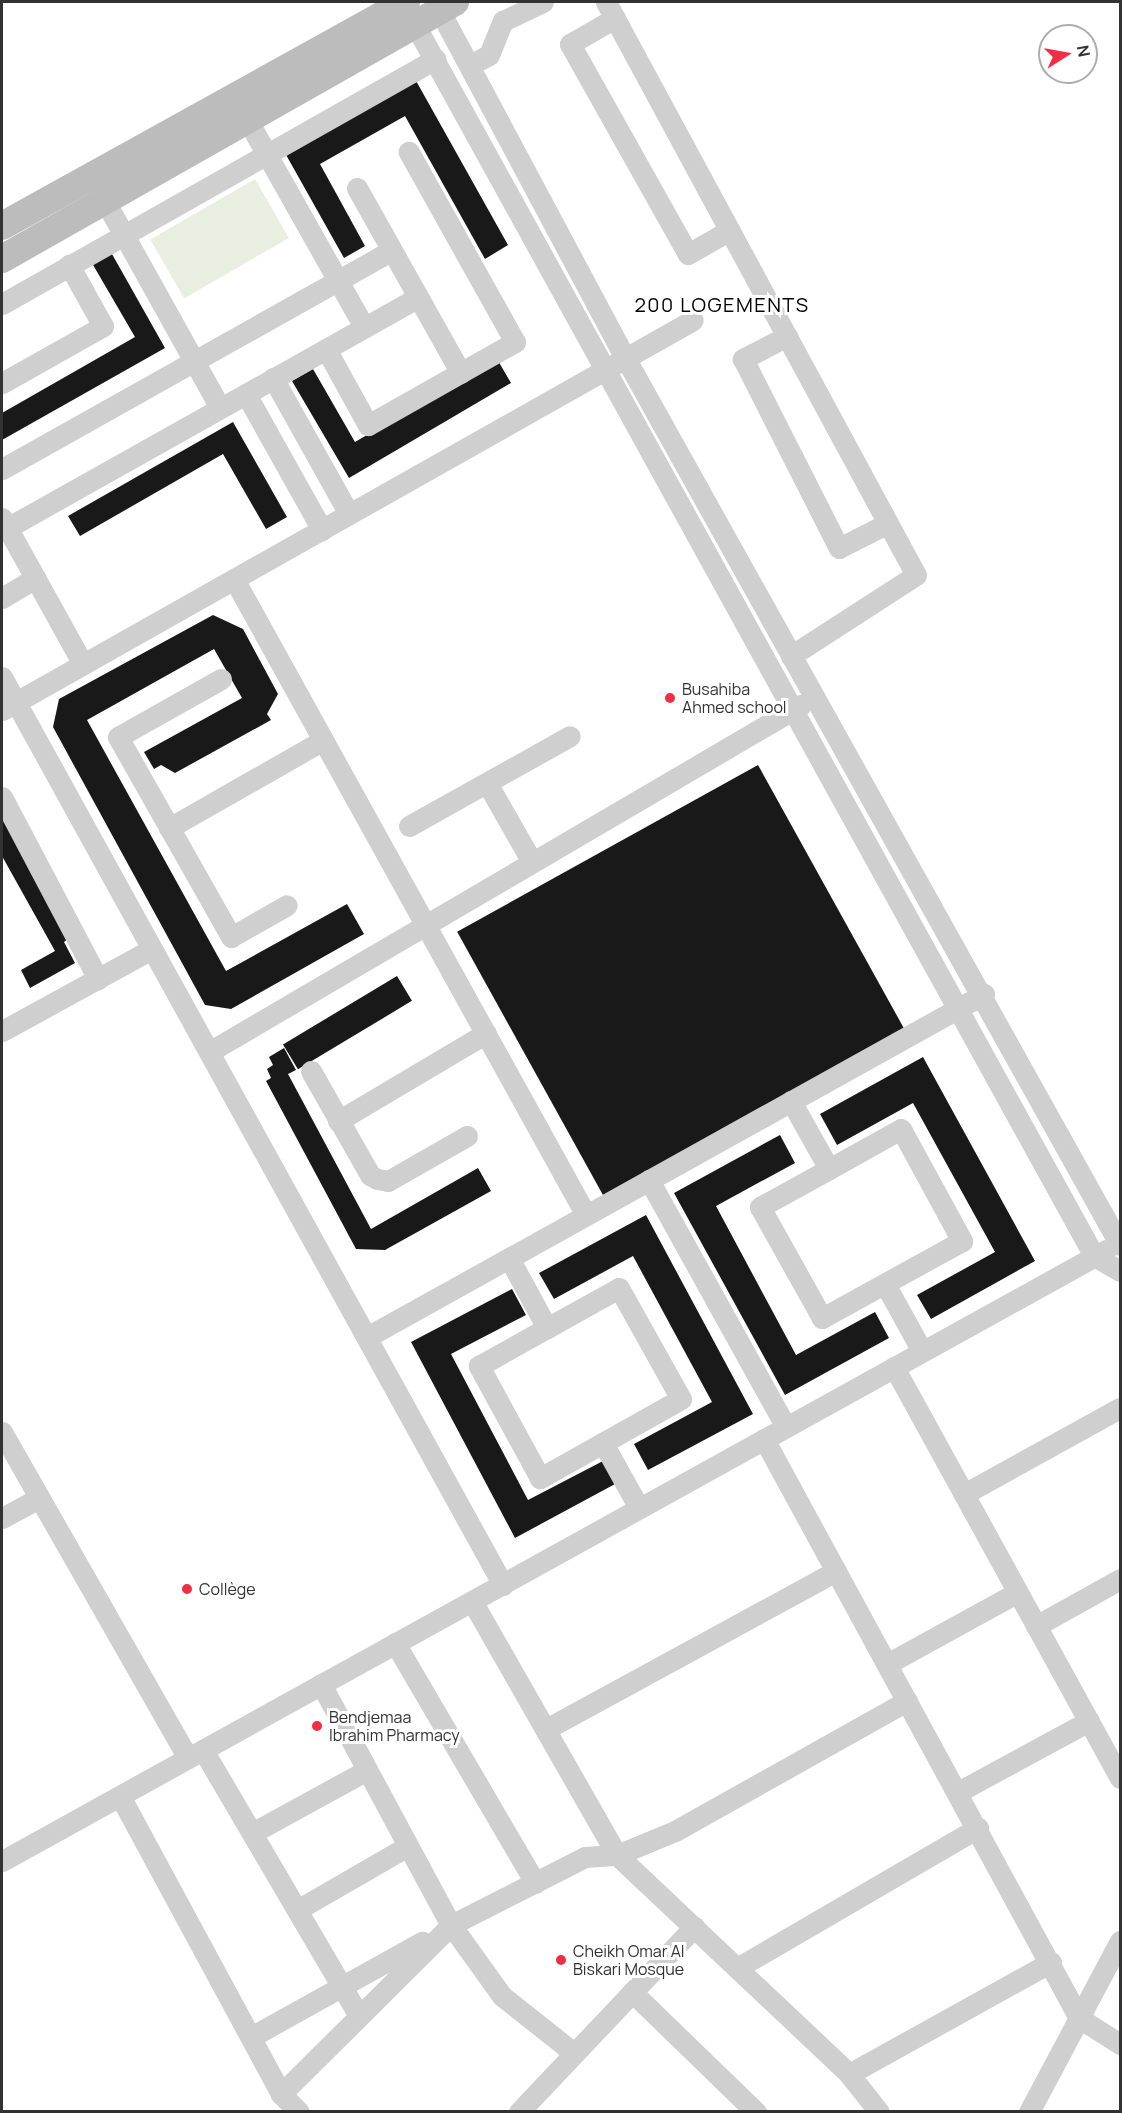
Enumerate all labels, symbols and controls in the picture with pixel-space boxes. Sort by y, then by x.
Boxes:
north arrow [1038,24,1098,84]
text: N [1072,43,1096,59]
district label: 200 LOGEMENTS [634,292,810,316]
place label: Busahiba Ahmed school [682,679,787,717]
marker: Busahiba Ahmed school [663,691,677,705]
place label: Collège [199,1579,256,1599]
marker: Collège [180,1582,194,1596]
place label: Bendjemaa Ibrahim Pharmacy [329,1707,460,1745]
marker: Bendjemaa Ibrahim Pharmacy [310,1719,324,1733]
place label: Cheikh Omar Al Biskari Mosque [573,1941,685,1979]
marker: Cheikh Omar Al Biskari Mosque [554,1953,568,1967]

